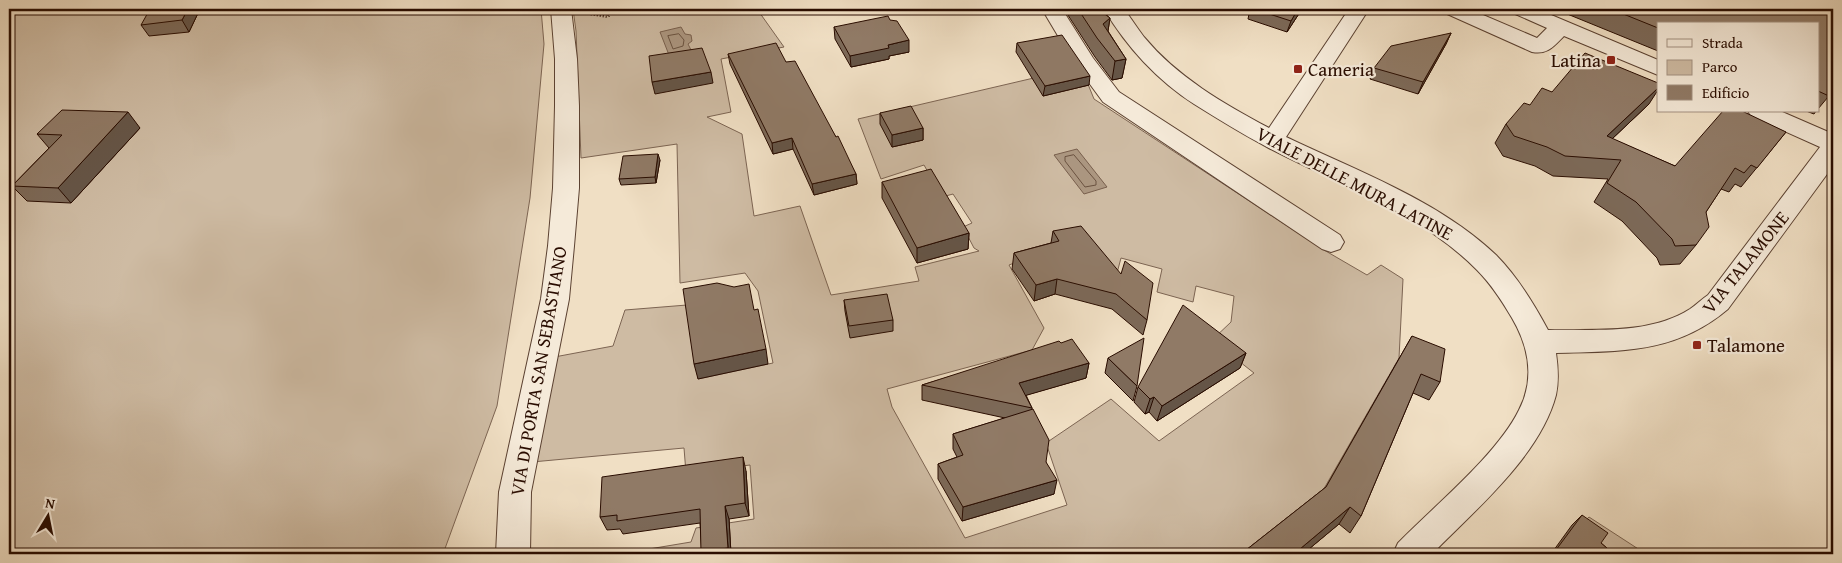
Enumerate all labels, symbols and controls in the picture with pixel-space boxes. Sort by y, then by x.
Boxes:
legend [1657,22,1820,112]
text: Strada [1702,32,1743,53]
place label: Latina [1551,46,1601,74]
marker: Latina [1605,54,1617,66]
place label: Cameria [1308,55,1374,83]
text: Parco [1702,56,1738,77]
marker: Cameria [1292,63,1304,75]
text: Edificio [1702,82,1750,103]
street label: VIALE DELLE MURA LATINE [1252,119,1459,247]
street label: VIA TALAMONE [1695,204,1795,319]
street label: VIA DI PORTA SAN SEBASTIANO [502,244,574,498]
place label: Talamone [1707,331,1785,359]
marker: Talamone [1691,339,1703,351]
north arrow [22,490,72,540]
text: N [44,493,57,514]

